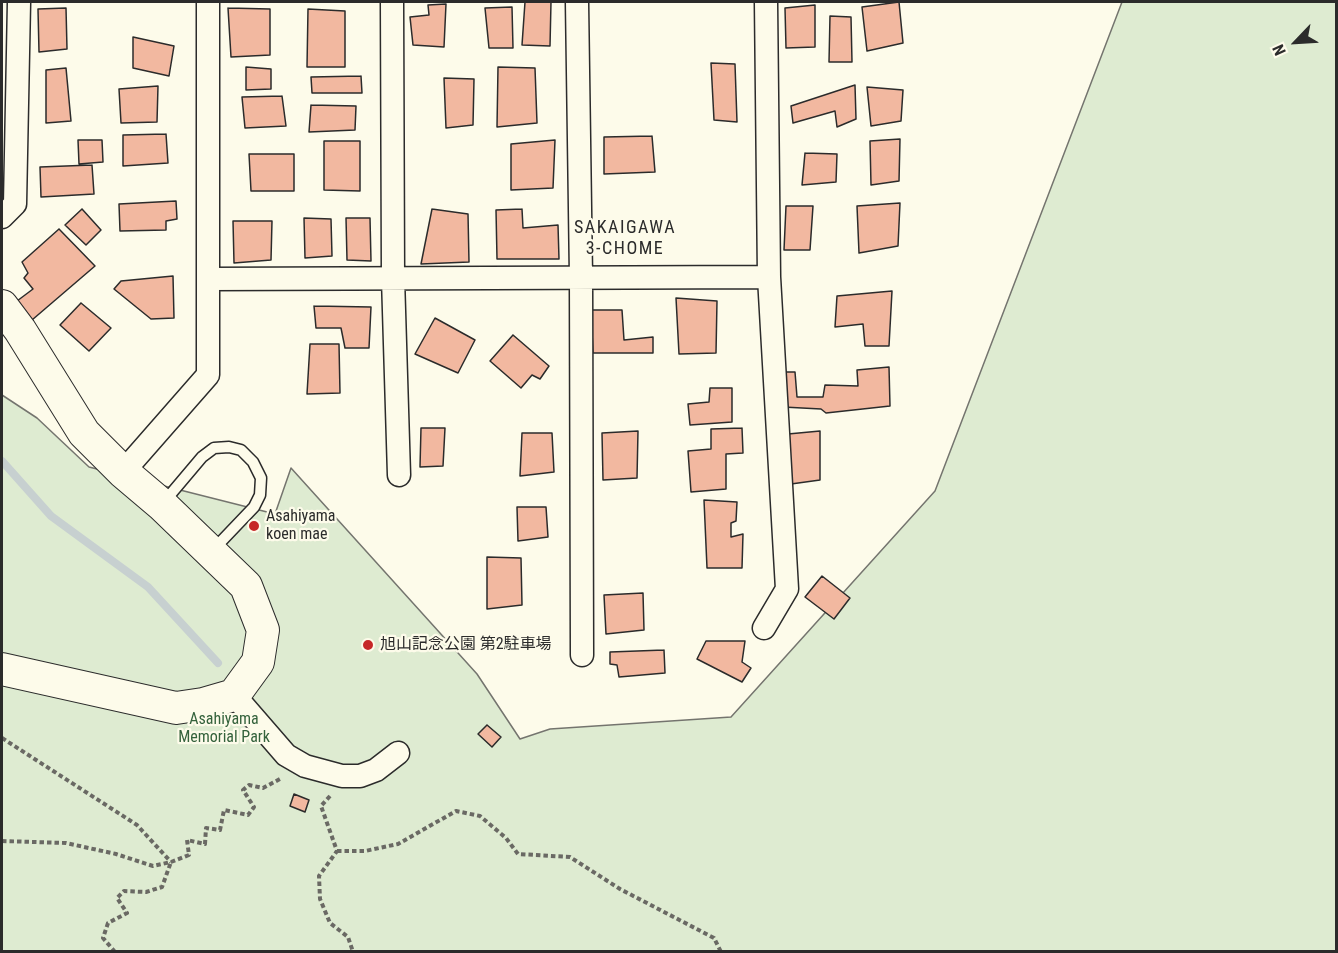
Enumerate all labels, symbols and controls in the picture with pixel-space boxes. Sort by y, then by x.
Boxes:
north arrow [1266,12,1326,72]
text: N [1269,41,1290,58]
district label: SAKAIGAWA 3-CHOME [574,217,676,260]
place label: Asahiyama koen mae [266,507,336,545]
marker: Asahiyama koen mae [247,519,261,533]
place label: 旭山記念公園 第2駐車場 [380,635,552,655]
marker: 旭山記念公園 第2駐車場 [361,638,375,652]
park label: Asahiyama Memorial Park [178,710,270,748]

